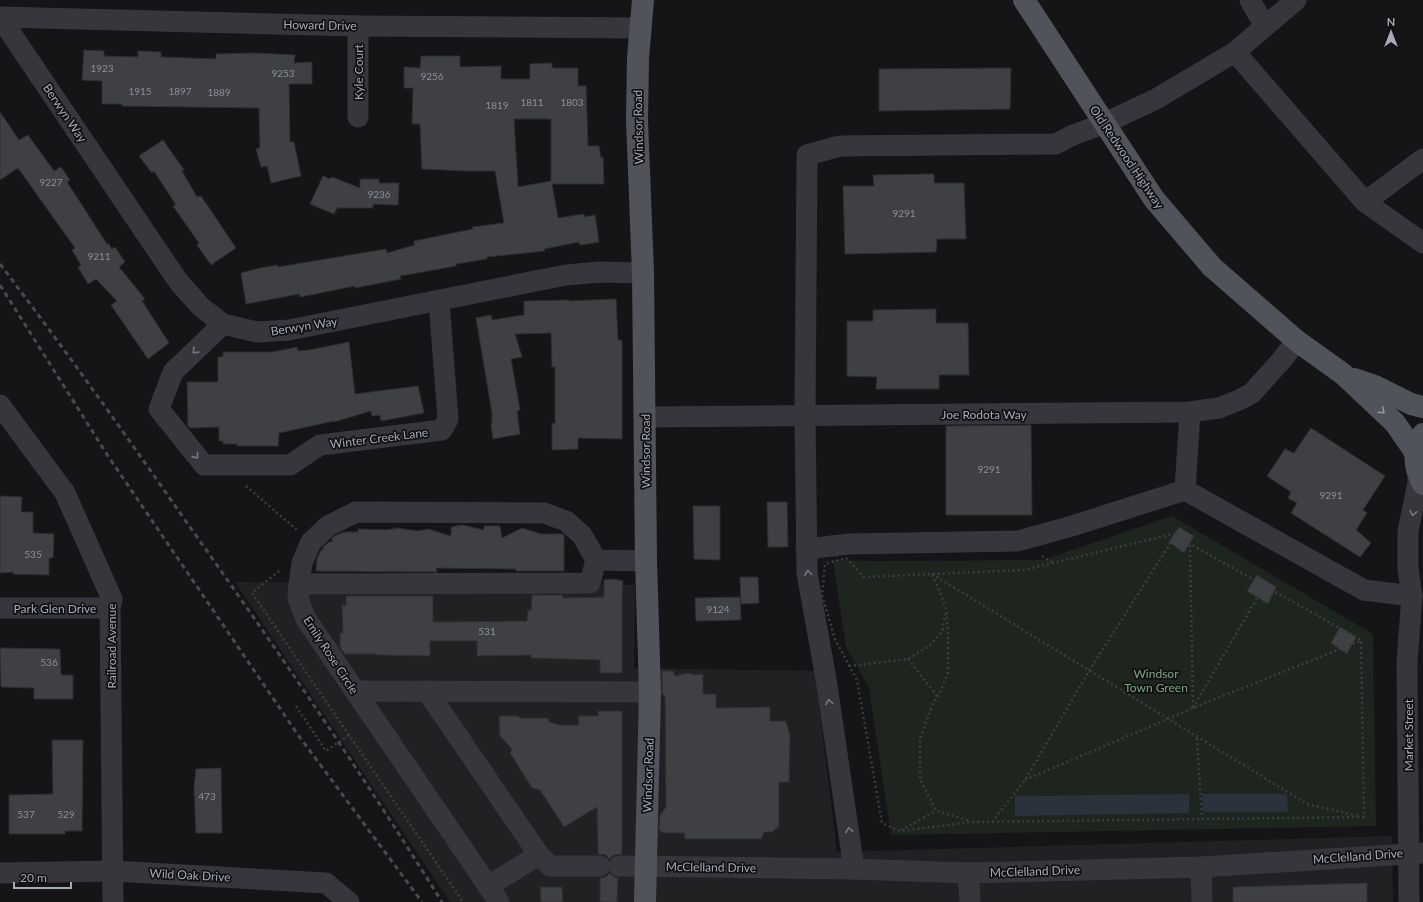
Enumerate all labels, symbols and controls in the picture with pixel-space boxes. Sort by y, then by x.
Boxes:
north arrow [1371,12,1411,52]
text: N [1387,15,1395,28]
street label: Howard Drive [283,17,357,33]
street label: Kyle Court [351,43,366,100]
house number: 1923 [90,62,114,74]
house number: 9253 [271,67,295,79]
house number: 9256 [420,70,444,82]
street label: Berwyn Way [40,81,90,146]
house number: 1915 [128,85,152,97]
house number: 1897 [168,85,192,97]
house number: 1889 [207,86,231,98]
street label: Windsor Road [630,90,646,164]
house number: 1811 [520,96,544,108]
house number: 1803 [560,96,584,108]
house number: 1819 [485,99,509,111]
street label: Old Redwood Highway [1087,103,1168,212]
house number: 9227 [39,176,63,188]
house number: 9236 [367,188,391,200]
house number: 9291 [892,207,916,219]
house number: 9211 [87,250,111,262]
street label: Berwyn Way [270,313,339,339]
one-way arrow [192,346,200,354]
one-way arrow [1377,406,1384,413]
street label: Joe Rodota Way [941,407,1027,422]
street label: Windsor Road [638,414,653,488]
street label: Winter Creek Lane [329,425,429,451]
one-way arrow [192,451,199,458]
house number: 9291 [977,463,1001,475]
house number: 9291 [1319,489,1343,501]
one-way arrow [1409,510,1417,516]
house number: 535 [24,548,42,560]
one-way arrow [804,570,813,577]
street label: Park Glen Drive [14,601,96,616]
street label: Railroad Avenue [104,603,119,689]
house number: 9124 [706,603,730,615]
street label: Emily Rose Circle [300,613,362,697]
house number: 531 [478,625,496,637]
house number: 536 [40,656,58,668]
park label: Windsor Town Green [1124,666,1188,695]
street label: Market Street [1401,698,1416,771]
one-way arrow [825,699,834,705]
street label: Windsor Road [639,738,657,812]
house number: 473 [198,790,216,802]
house number: 537 [17,808,35,820]
house number: 529 [57,808,75,820]
one-way arrow [845,827,853,833]
street label: McClelland Drive [1312,845,1404,867]
street label: McClelland Drive [666,859,756,875]
street label: McClelland Drive [990,862,1080,880]
scale bar [14,864,71,890]
street label: Wild Oak Drive [149,865,231,885]
text: 20 m [20,870,47,885]

